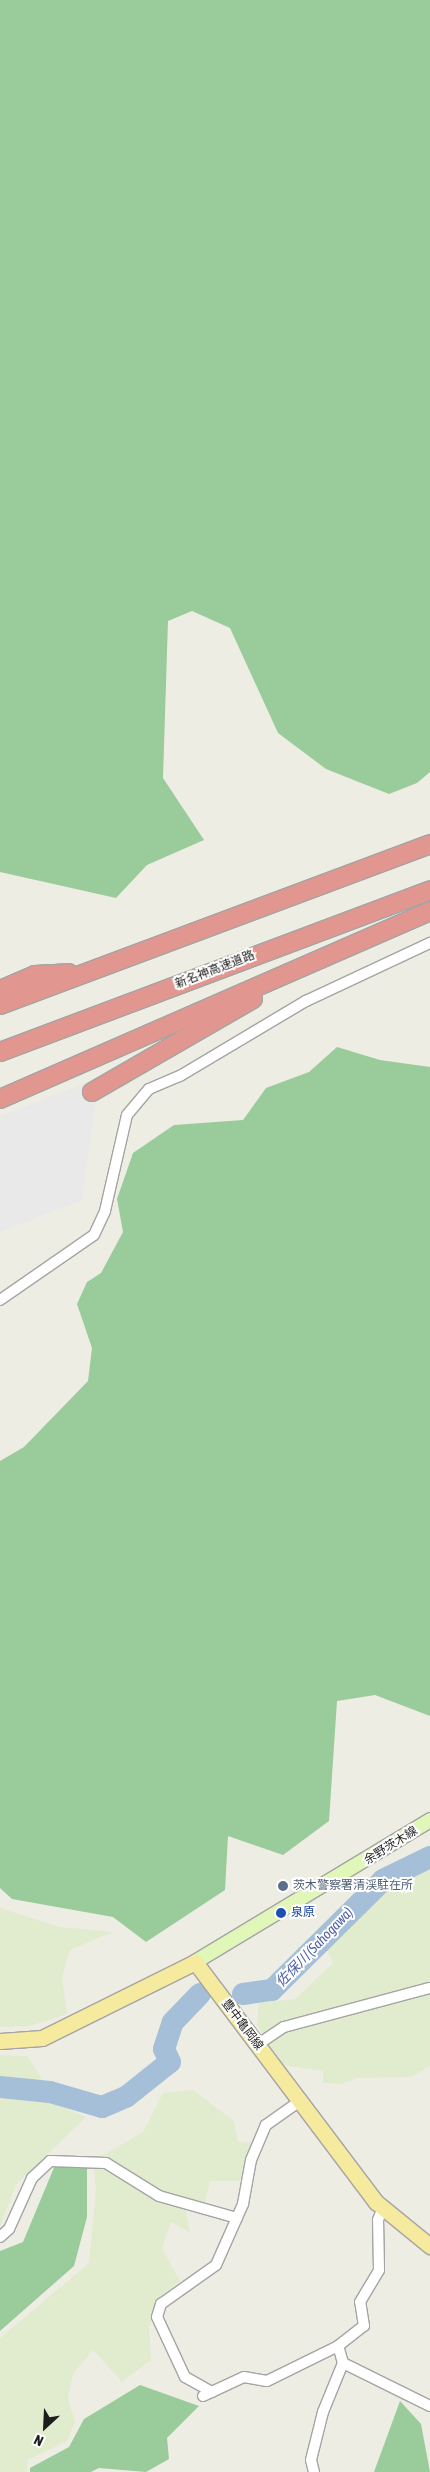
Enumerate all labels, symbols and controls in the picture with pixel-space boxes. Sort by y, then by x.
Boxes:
street label: 新名神高速道路 [173,948,257,992]
street label: 余野茨木線 [362,1824,420,1868]
place label: 茨木警察署清渓駐在所 [293,1879,413,1893]
marker: 茨木警察署清渓駐在所 [277,1880,289,1892]
water label: 佐保川 (Sahogawa) [272,1904,356,1990]
place label: 泉原 [291,1906,315,1920]
marker: 泉原 [275,1907,287,1919]
street label: 豊中亀岡線 [218,1997,266,2053]
north arrow [20,2402,70,2452]
text: N [32,2432,46,2450]

